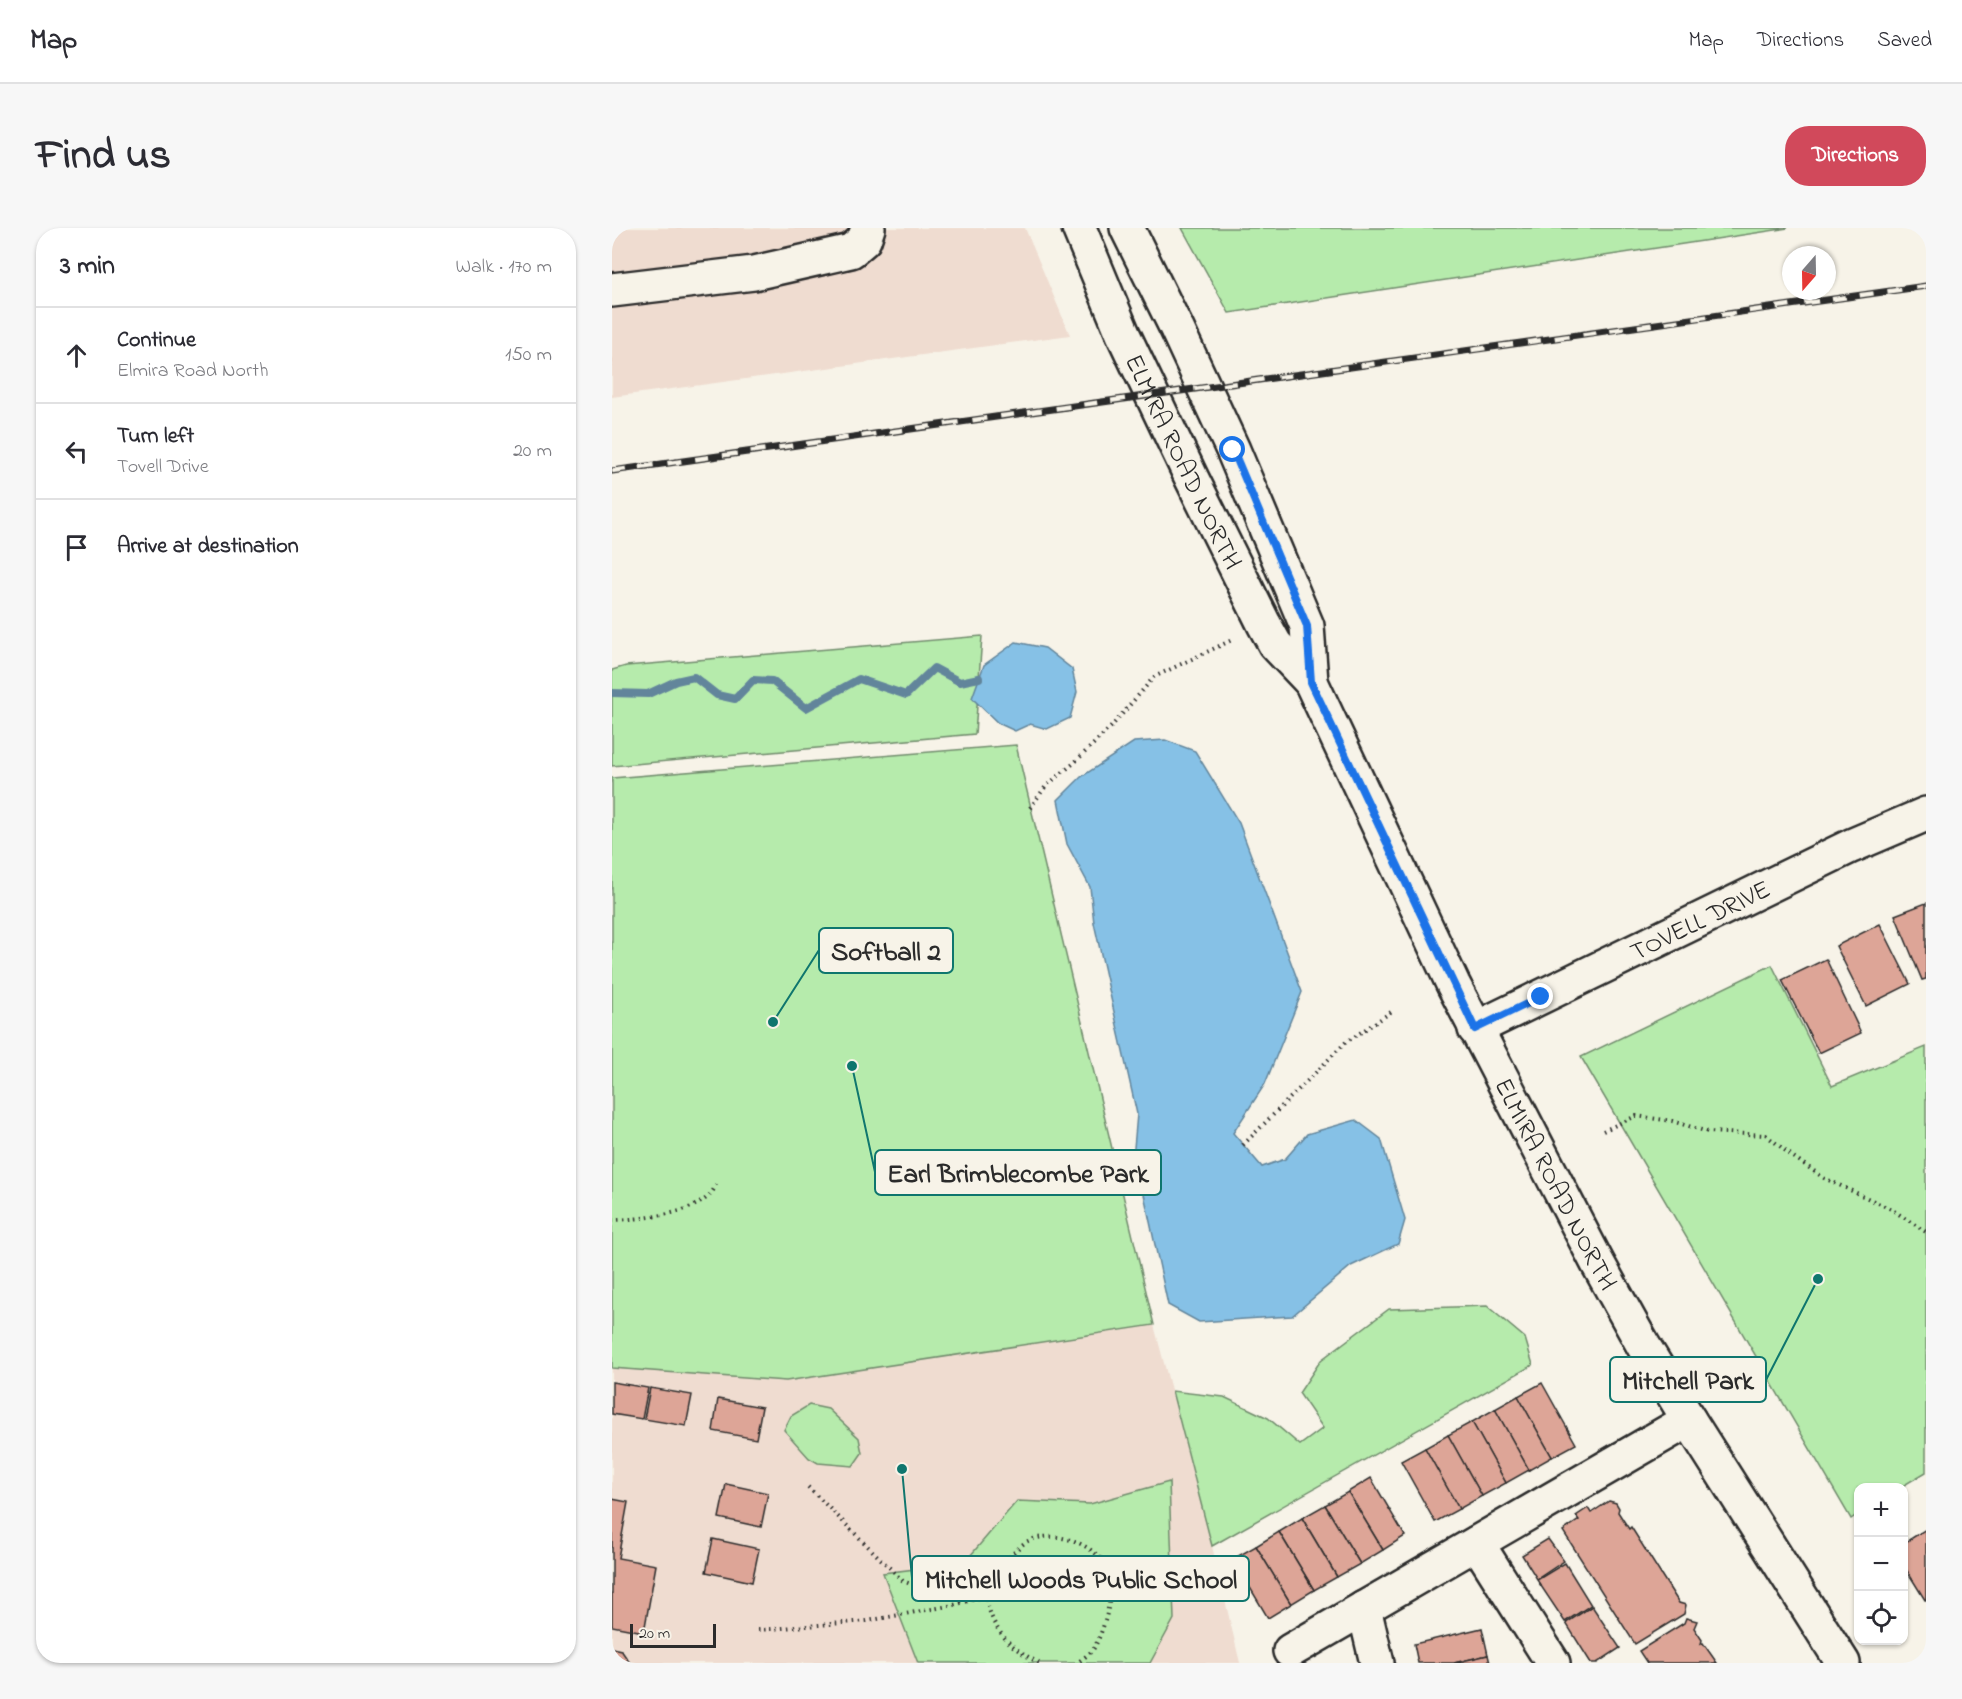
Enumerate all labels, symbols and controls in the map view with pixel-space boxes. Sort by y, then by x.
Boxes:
text: Map [30,21,77,62]
text: Map [1688,26,1724,56]
text: Directions [1757,26,1844,56]
text: Saved [1877,26,1932,56]
text: Find us [36,126,171,187]
button: Directions [1785,126,1926,186]
north arrow [1782,246,1836,300]
text: 3 min [60,248,115,286]
text: Walk · 170 m [456,253,552,282]
text: Continue [117,325,196,357]
icon: ahead [60,339,93,372]
text: 150 m [505,341,552,370]
street label: ELMIRA ROAD NORTH [1113,349,1250,577]
text: Elmira Road North [117,357,268,386]
text: Turn left [117,421,194,453]
icon: left [60,435,93,468]
route start [1219,436,1245,462]
text: 20 m [513,437,552,466]
text: Tovell Drive [117,453,209,482]
icon: arrive [60,531,93,564]
text: Arrive at destination [117,531,299,563]
street label: TOVELL DRIVE [1625,872,1778,973]
callout: Softball 2 [819,928,953,973]
text: Softball 2 [831,934,942,973]
route end [1527,983,1553,1009]
street label: ELMIRA ROAD NORTH [1483,1072,1625,1298]
callout: Earl Brimblecombe Park [875,1150,1161,1195]
text: Earl Brimblecombe Park [887,1156,1150,1195]
callout: Mitchell Park [1610,1357,1766,1402]
text: Mitchell Park [1622,1363,1755,1402]
map controls [1854,1483,1908,1645]
button: + [1854,1483,1908,1537]
button: − [1854,1537,1908,1591]
callout: Mitchell Woods Public School [912,1556,1249,1601]
text: Mitchell Woods Public School [925,1562,1237,1601]
button: locate [1854,1591,1908,1645]
scale bar [630,1621,716,1648]
text: 20 m [639,1622,670,1646]

